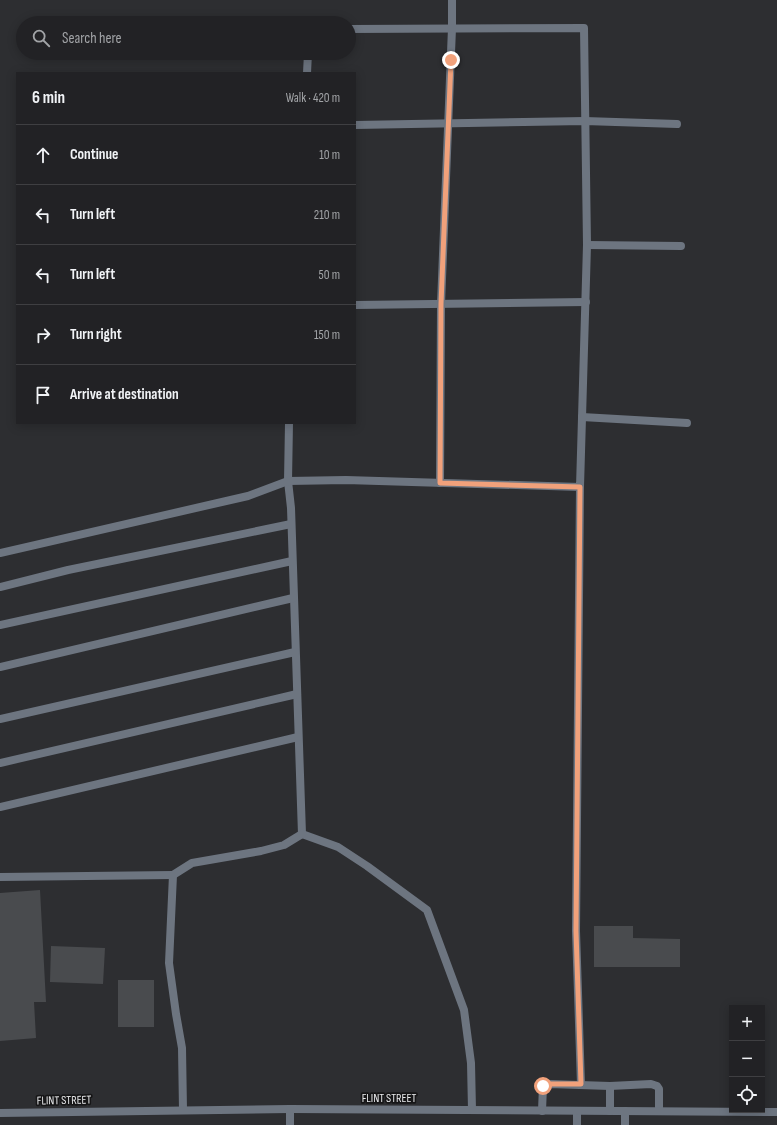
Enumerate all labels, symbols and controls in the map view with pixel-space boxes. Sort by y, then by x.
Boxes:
search box [16,16,356,60]
icon: search [30,27,52,49]
text: Search here [62,29,122,48]
route end [442,51,460,69]
text: 6 min [32,88,65,108]
text: Walk · 420 m [286,90,340,106]
icon: ahead [32,144,54,166]
text: Continue [70,145,119,164]
text: 10 m [319,147,340,163]
icon: left [32,204,54,226]
text: Turn left [70,205,115,224]
text: 210 m [314,207,340,223]
icon: left [32,264,54,286]
text: Turn left [70,265,115,284]
text: 50 m [319,267,340,283]
icon: right [32,324,54,346]
text: Turn right [70,325,122,344]
text: 150 m [314,327,340,343]
icon: arrive [32,384,54,406]
text: Arrive at destination [70,385,179,404]
map controls [729,1005,765,1113]
button: + [729,1005,765,1041]
button: − [729,1041,765,1077]
route start [534,1077,552,1095]
button: locate [729,1077,765,1113]
street label: FLINT STREET [362,1091,416,1106]
street label: FLINT STREET [37,1093,92,1108]

